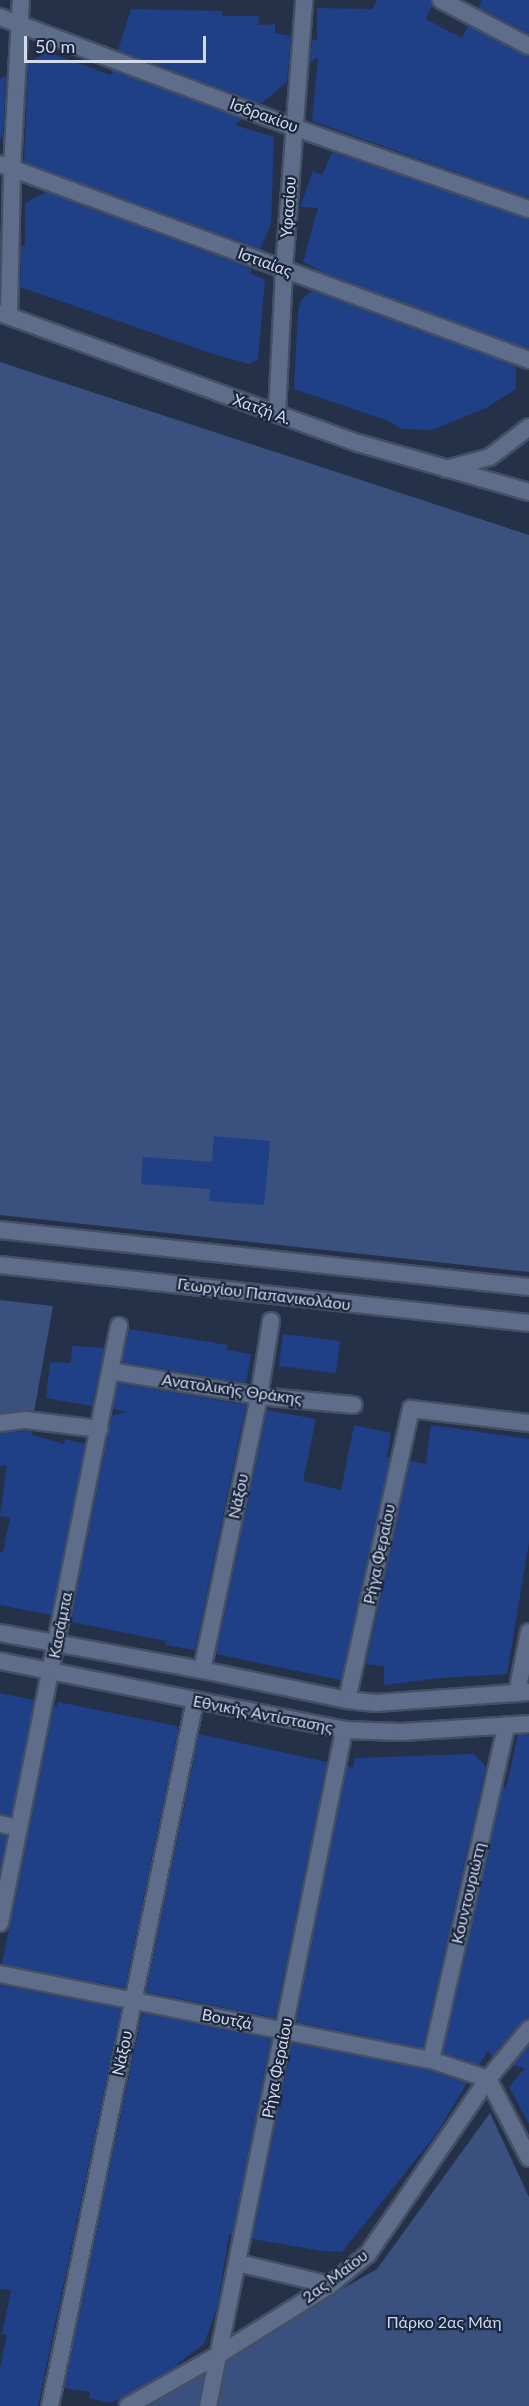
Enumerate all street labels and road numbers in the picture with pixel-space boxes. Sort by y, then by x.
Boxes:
street label: Ισδρακίου [227,94,301,136]
street label: Υφασίου [276,176,300,238]
street label: Ιστιαίας [235,243,295,281]
street label: Χατζή Α. [230,390,294,428]
street label: Γεωργίου Παπανικολάου [176,1274,352,1314]
street label: Ανατολικής Θράκης [161,1370,303,1408]
street label: Νάξου [224,1472,252,1520]
street label: Ρήγα Φεραίου [359,1502,399,1606]
street label: Κασάμπα [44,1590,76,1660]
street label: Εθνικής Αντίστασης [191,1691,335,1737]
street label: Κουντουριώτη [447,1841,489,1945]
street label: Βουτζά [200,2005,254,2033]
street label: Ρήγα Φεραίου [258,2016,296,2120]
street label: Νάξου [108,2029,136,2077]
street label: 2ας Μαΐου [299,2245,371,2307]

